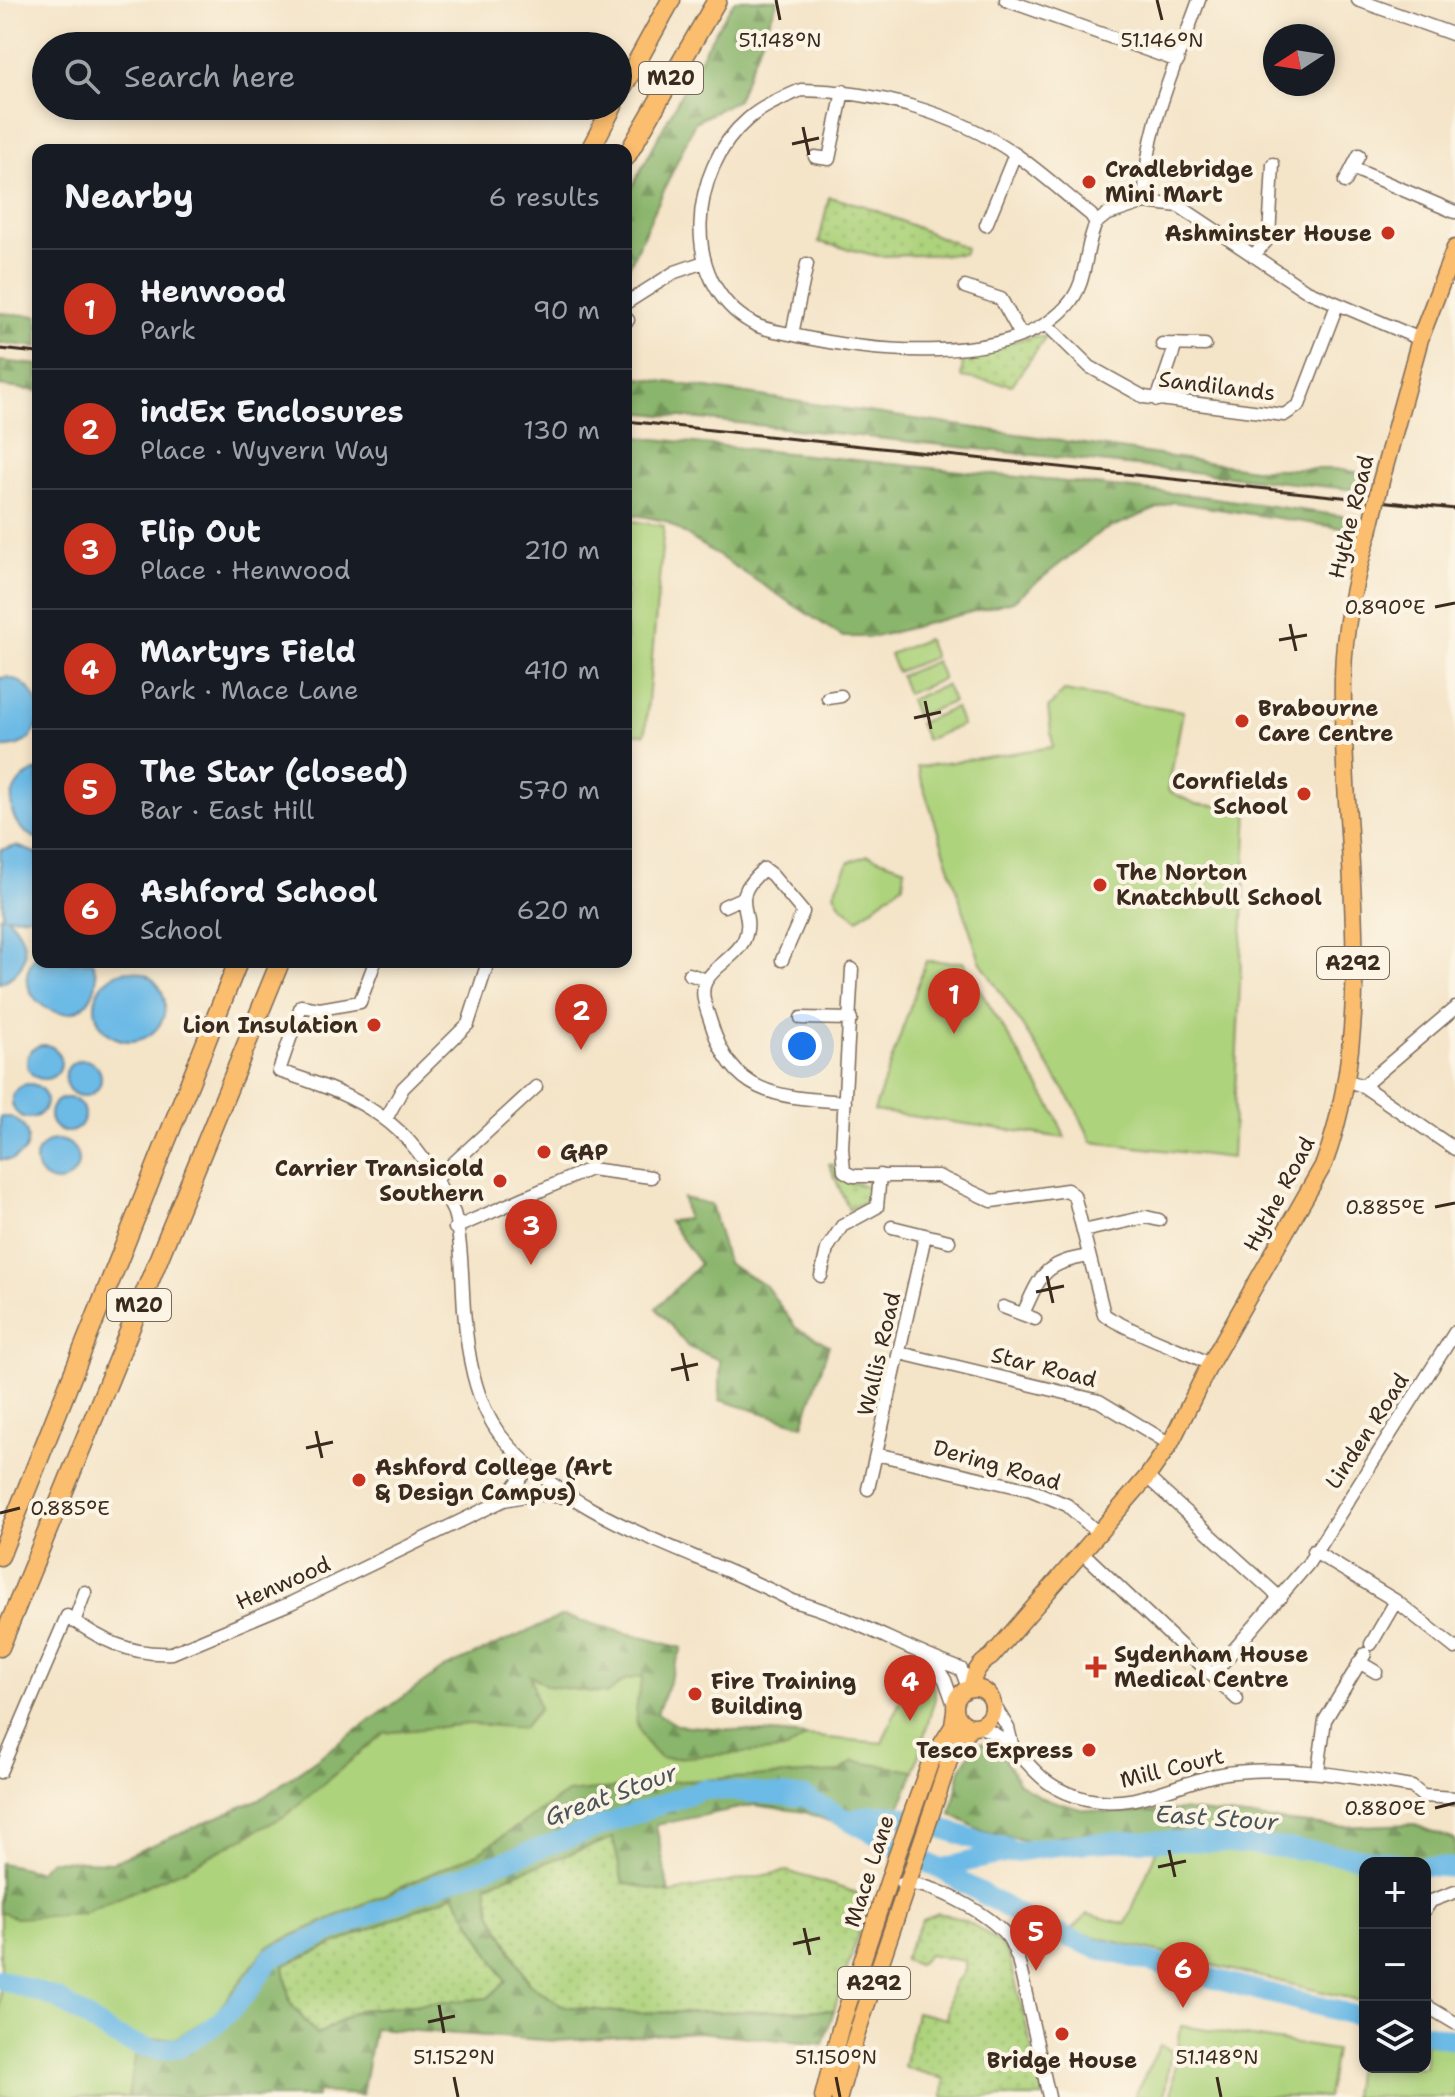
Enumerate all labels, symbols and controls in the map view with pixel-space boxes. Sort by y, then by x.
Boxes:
north arrow [1263,24,1335,96]
text: 51.148°N [738,27,822,53]
text: 51.146°N [1120,27,1204,53]
search box [32,32,632,120]
icon: search [60,54,104,98]
text: Search here [124,56,295,97]
road number: M20 [639,62,703,94]
place label: Cradlebridge Mini Mart [1105,155,1253,209]
text: Nearby [64,173,194,219]
marker: Cradlebridge Mini Mart [1080,173,1098,191]
text: 6 results [488,179,600,214]
place label: Ashminster House [1165,219,1372,248]
marker: Ashminster House [1379,224,1397,242]
text: Henwood [140,271,286,312]
text: 1 [84,292,96,327]
text: 90 m [533,292,600,327]
text: Park [140,312,196,347]
street label: Sandilands [1157,364,1277,408]
text: indEx Enclosures [140,391,404,432]
text: 2 [81,412,99,447]
text: 130 m [523,412,600,447]
text: Place · Wyvern Way [140,432,389,467]
street label: Hythe Road [1322,452,1380,582]
text: Flip Out [140,511,261,552]
text: 3 [81,532,99,567]
text: 210 m [523,532,600,567]
text: Place · Henwood [140,552,351,587]
text: 0.890°E [1344,594,1426,620]
text: Martyrs Field [140,631,356,672]
text: 4 [81,652,99,687]
text: 410 m [523,652,600,687]
text: Park · Mace Lane [140,672,359,707]
place label: Brabourne Care Centre [1258,694,1394,748]
marker: Brabourne Care Centre [1233,712,1251,730]
text: The Star (closed) [140,751,408,792]
place label: Cornfields School [1172,767,1288,821]
text: 5 [82,772,98,807]
text: 570 m [518,772,600,807]
marker: Cornfields School [1295,785,1313,803]
text: Bar · East Hill [140,792,314,827]
place label: The Norton Knatchbull School [1116,858,1322,912]
text: Ashford School [140,871,378,912]
marker: The Norton Knatchbull School [1091,876,1109,894]
text: 6 [81,892,99,927]
text: 620 m [517,892,600,927]
text: School [140,912,222,947]
road number: A292 [1317,947,1389,979]
pin: 1 [928,968,980,1034]
pin: 2 [555,984,607,1050]
place label: Lion Insulation [183,1011,358,1040]
marker: Lion Insulation [365,1016,383,1034]
your location [782,1026,822,1066]
street label: Hythe Road [1237,1131,1321,1257]
place label: GAP [560,1138,608,1167]
marker: GAP [535,1143,553,1161]
place label: Carrier Transicold Southern [275,1154,484,1208]
marker: Carrier Transicold Southern [491,1172,509,1190]
text: 0.885°E [1345,1194,1425,1220]
pin: 3 [505,1199,557,1265]
road number: M20 [107,1289,171,1321]
street label: Wallis Road [851,1289,907,1419]
street label: Star Road [988,1340,1100,1394]
street label: Linden Road [1319,1367,1415,1495]
street label: Dering Road [930,1433,1064,1497]
place label: Ashford College (Art & Design Campus) [375,1453,613,1507]
marker: Ashford College (Art & Design Campus) [350,1471,368,1489]
text: 0.885°E [30,1495,110,1521]
street label: Henwood [231,1549,335,1617]
place label: Sydenham House Medical Centre [1114,1640,1308,1694]
pin: 4 [884,1655,936,1721]
marker: Sydenham House Medical Centre [1085,1656,1107,1678]
place label: Fire Training Building [711,1667,856,1721]
marker: Fire Training Building [686,1685,704,1703]
place label: Tesco Express [916,1736,1073,1765]
marker: Tesco Express [1080,1741,1098,1759]
street label: Mill Court [1117,1741,1227,1795]
water label: Great Stour [540,1756,682,1834]
text: 0.880°E [1344,1795,1426,1821]
water label: East Stour [1154,1798,1280,1838]
street label: Mace Lane [837,1811,901,1931]
map controls [1359,1857,1431,2073]
button: + [1359,1857,1431,1929]
pin: 5 [1010,1905,1062,1971]
button: − [1359,1929,1431,2001]
pin: 6 [1157,1942,1209,2008]
road number: A292 [838,1967,910,1999]
button: layers [1359,2001,1431,2073]
marker: Bridge House [1053,2025,1071,2043]
text: 51.152°N [413,2044,495,2070]
text: 51.150°N [795,2044,877,2070]
text: 51.148°N [1175,2044,1259,2070]
place label: Bridge House [987,2046,1137,2075]

